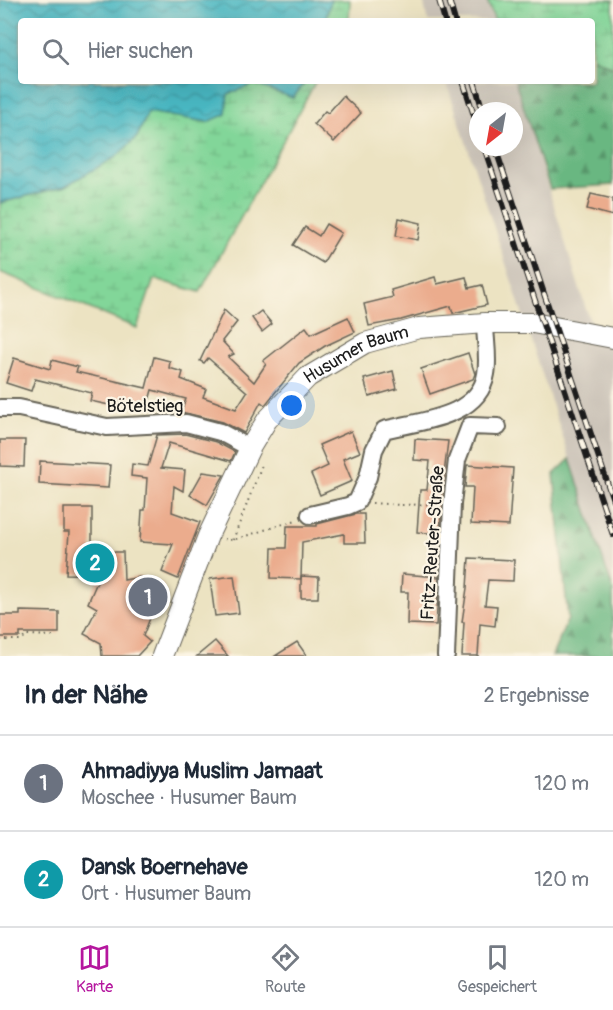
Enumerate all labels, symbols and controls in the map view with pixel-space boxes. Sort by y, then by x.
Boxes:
search box [18,18,595,84]
icon: search [39,35,72,68]
text: Hier suchen [87,37,193,65]
north arrow [469,102,523,156]
street label: Husumer Baum [299,320,411,389]
your location [277,391,306,420]
street label: Bötelstieg [107,395,183,418]
street label: Fritz-Reuter-Straße [416,465,450,621]
pin: 2 [76,540,115,586]
pin: 1 [128,574,168,620]
text: In der Nähe [24,679,147,711]
text: 2 Ergebnisse [484,683,589,708]
text: Ahmadiyya Muslim Jamaat [81,757,323,785]
text: 1 [40,771,47,796]
text: 120 m [534,771,589,796]
text: Moschee · Husumer Baum [81,785,297,810]
text: Dansk Boernehave [81,853,248,881]
text: 2 [38,867,49,892]
text: 120 m [534,867,589,892]
text: Ort · Husumer Baum [81,881,251,906]
tab: Karte [76,941,113,997]
tab: Route [265,941,305,997]
tab: Gespeichert [457,941,537,997]

